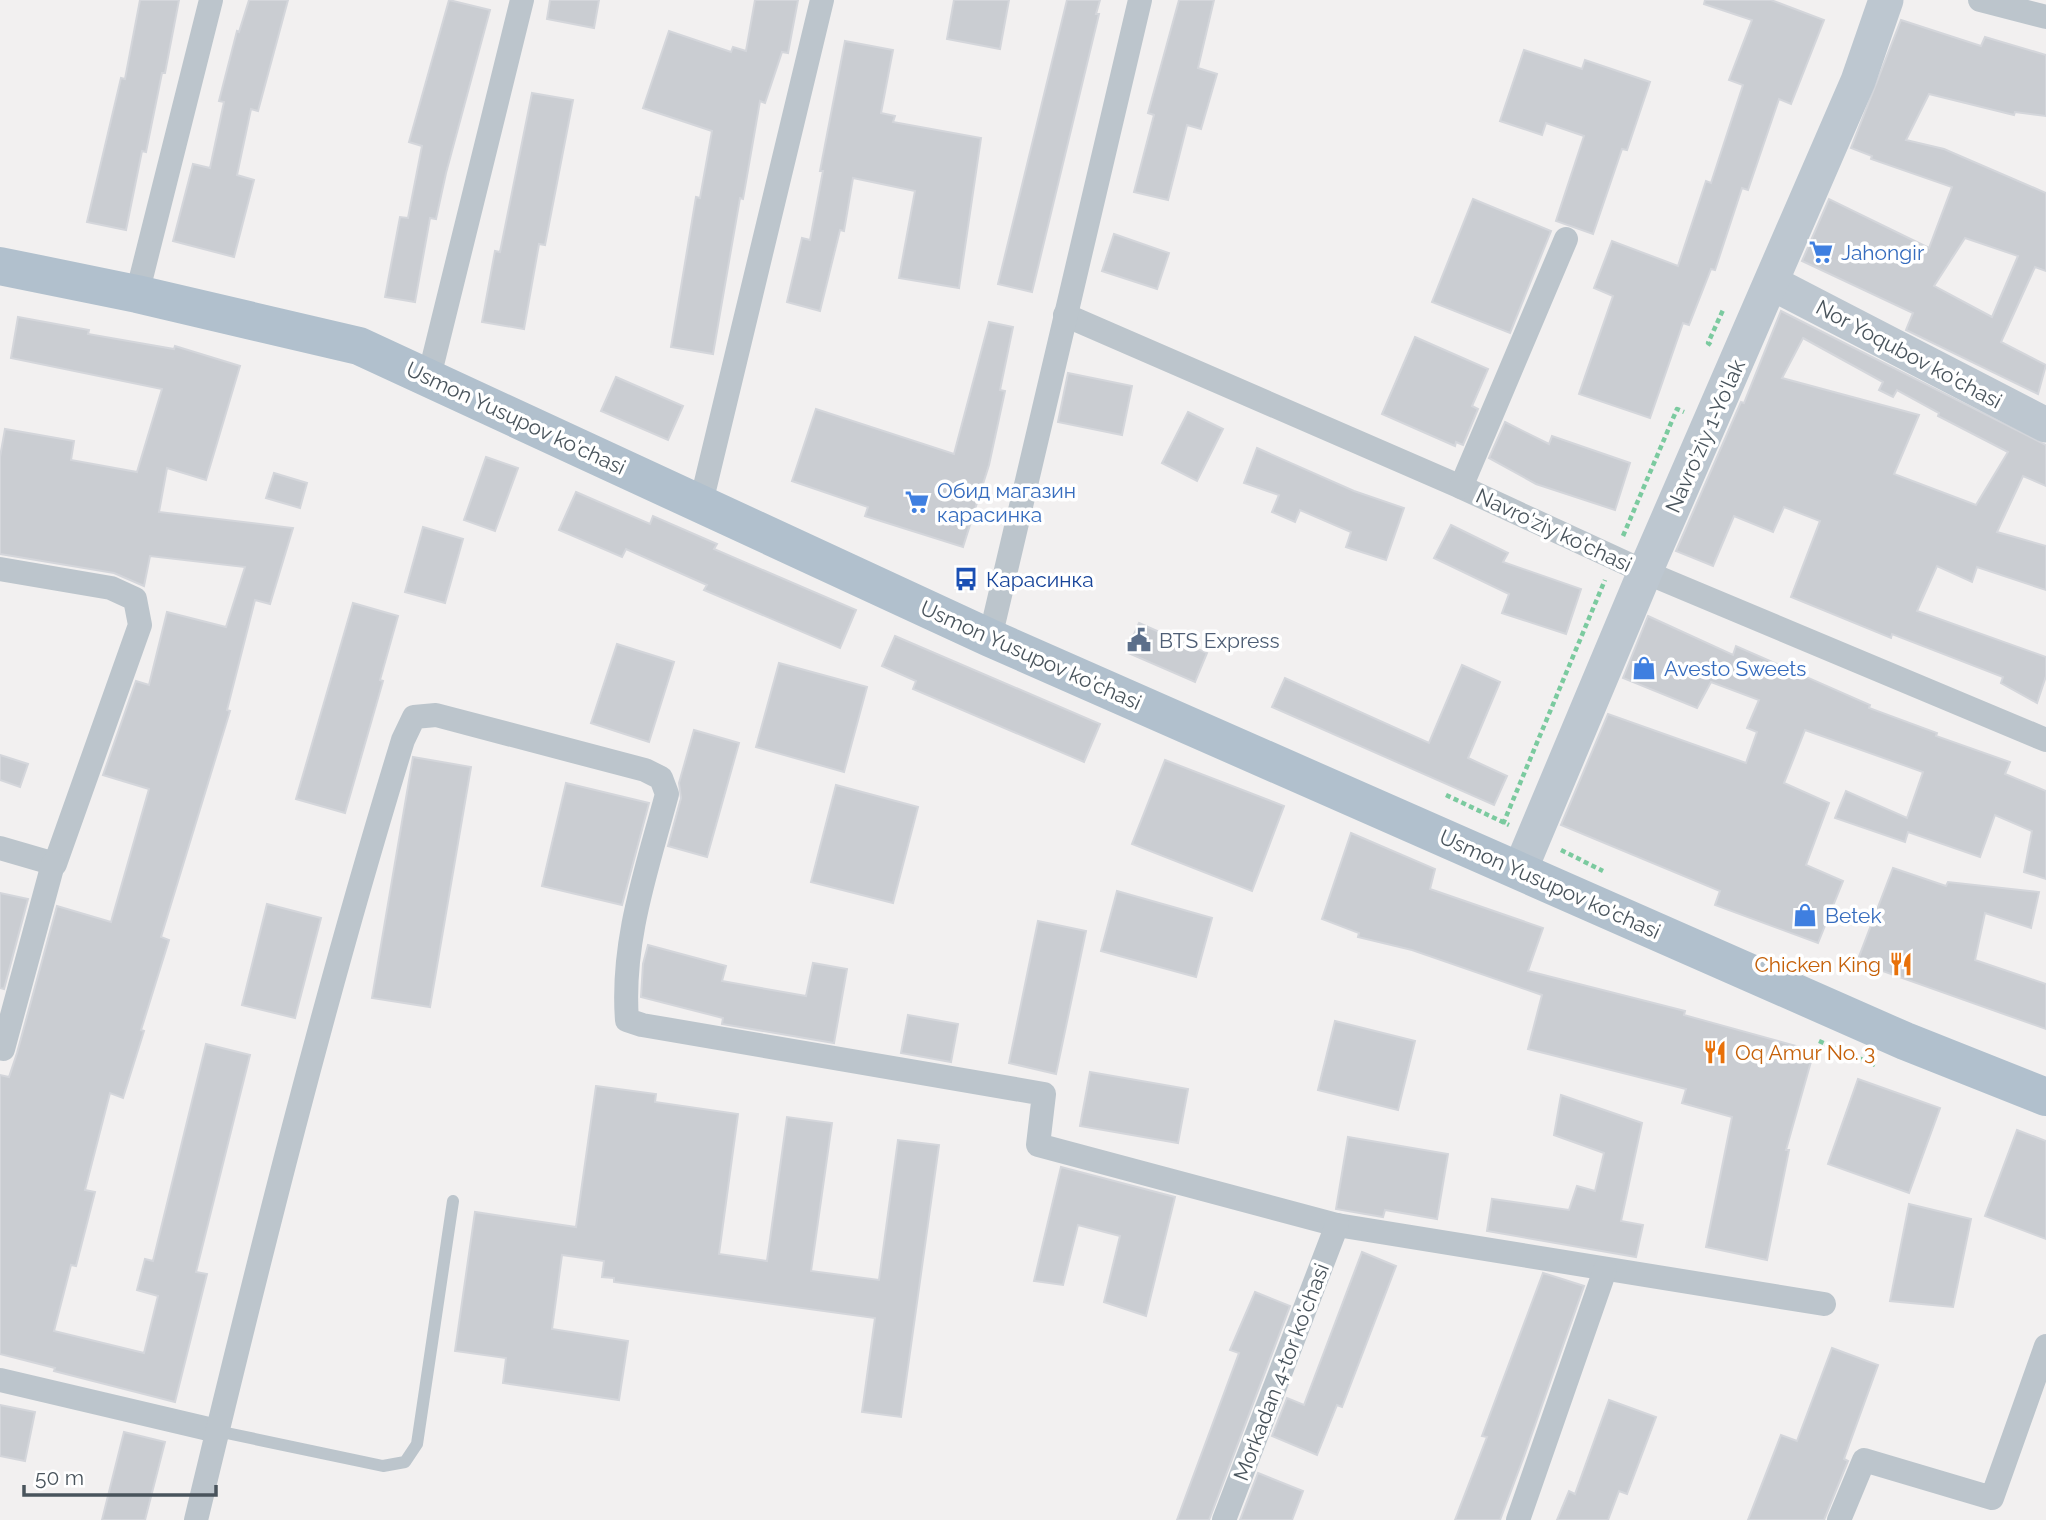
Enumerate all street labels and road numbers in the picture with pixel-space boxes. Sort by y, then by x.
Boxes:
street label: Nor Yoqubov ko'chasi [1812,294,2006,414]
street label: Navro'ziy 1-Yo'lak [1660,355,1750,517]
street label: Usmon Yusupov ko'chasi [402,356,630,480]
street label: Navro'ziy ko'chasi [1472,483,1636,577]
street label: Usmon Yusupov ko'chasi [917,595,1145,715]
street label: Usmon Yusupov ko'chasi [1436,824,1664,944]
street label: Morkadan 4-tor ko'chasi [1228,1260,1334,1484]

